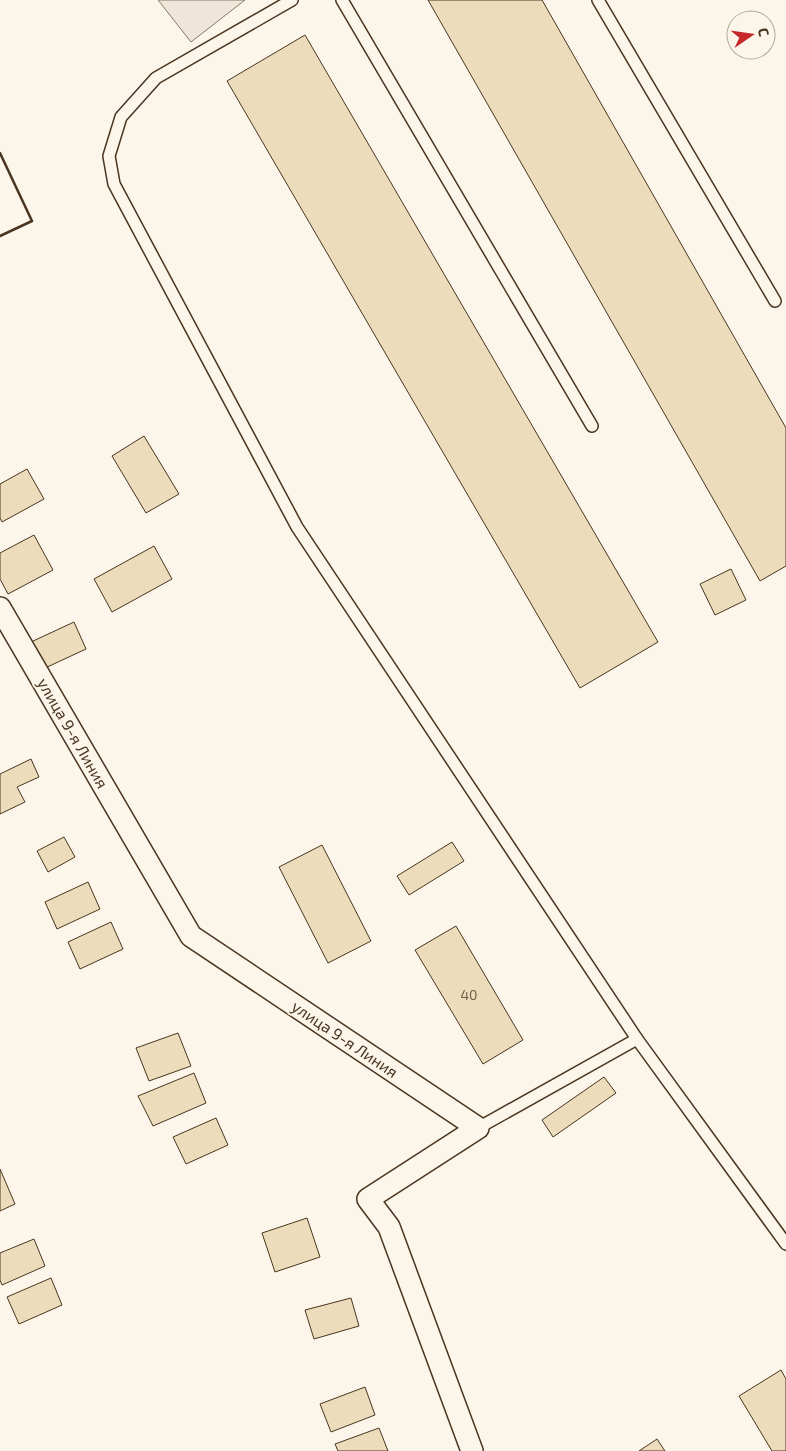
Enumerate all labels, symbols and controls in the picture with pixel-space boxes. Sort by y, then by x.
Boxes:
north arrow [726,10,776,60]
text: С [755,26,773,38]
street label: улица 9-я Линия [33,674,113,792]
house number: 40 [460,986,478,1003]
street label: улица 9-я Линия [288,996,402,1082]

